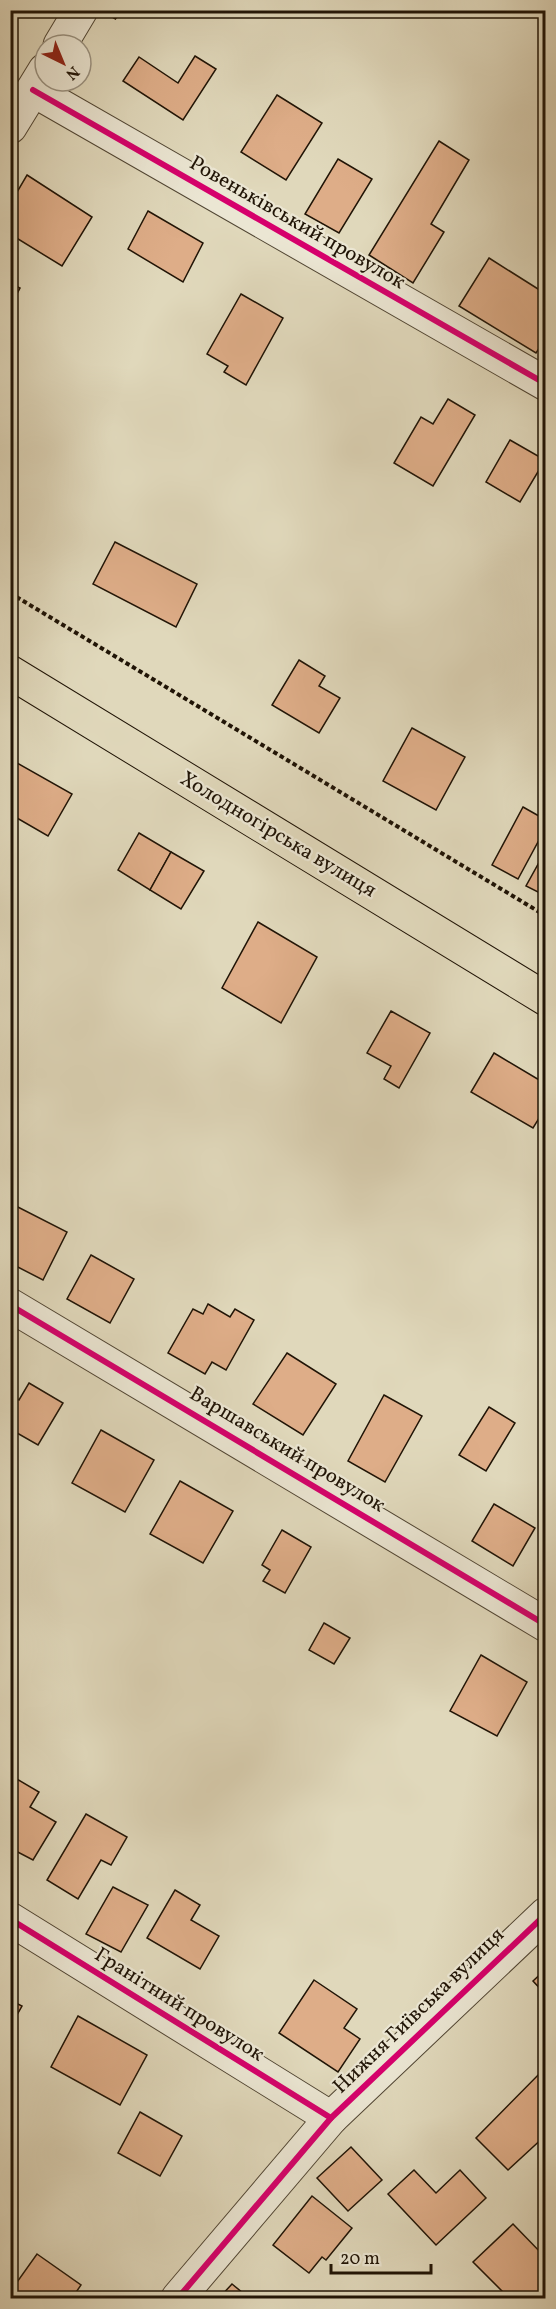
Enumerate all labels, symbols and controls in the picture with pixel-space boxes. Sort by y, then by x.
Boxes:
north arrow [33,33,93,93]
text: N [60,60,84,85]
street label: Ровеньківський провулок [184,149,410,297]
street label: Холодногірська вулиця [174,765,382,905]
street label: Варшавський провулок [184,1380,390,1520]
street label: Нижня Гиївська вулиця [327,1921,511,2101]
street label: Гранітний провулок [88,1941,270,2069]
scale bar [331,2237,432,2275]
text: 20 m [340,2247,380,2272]

